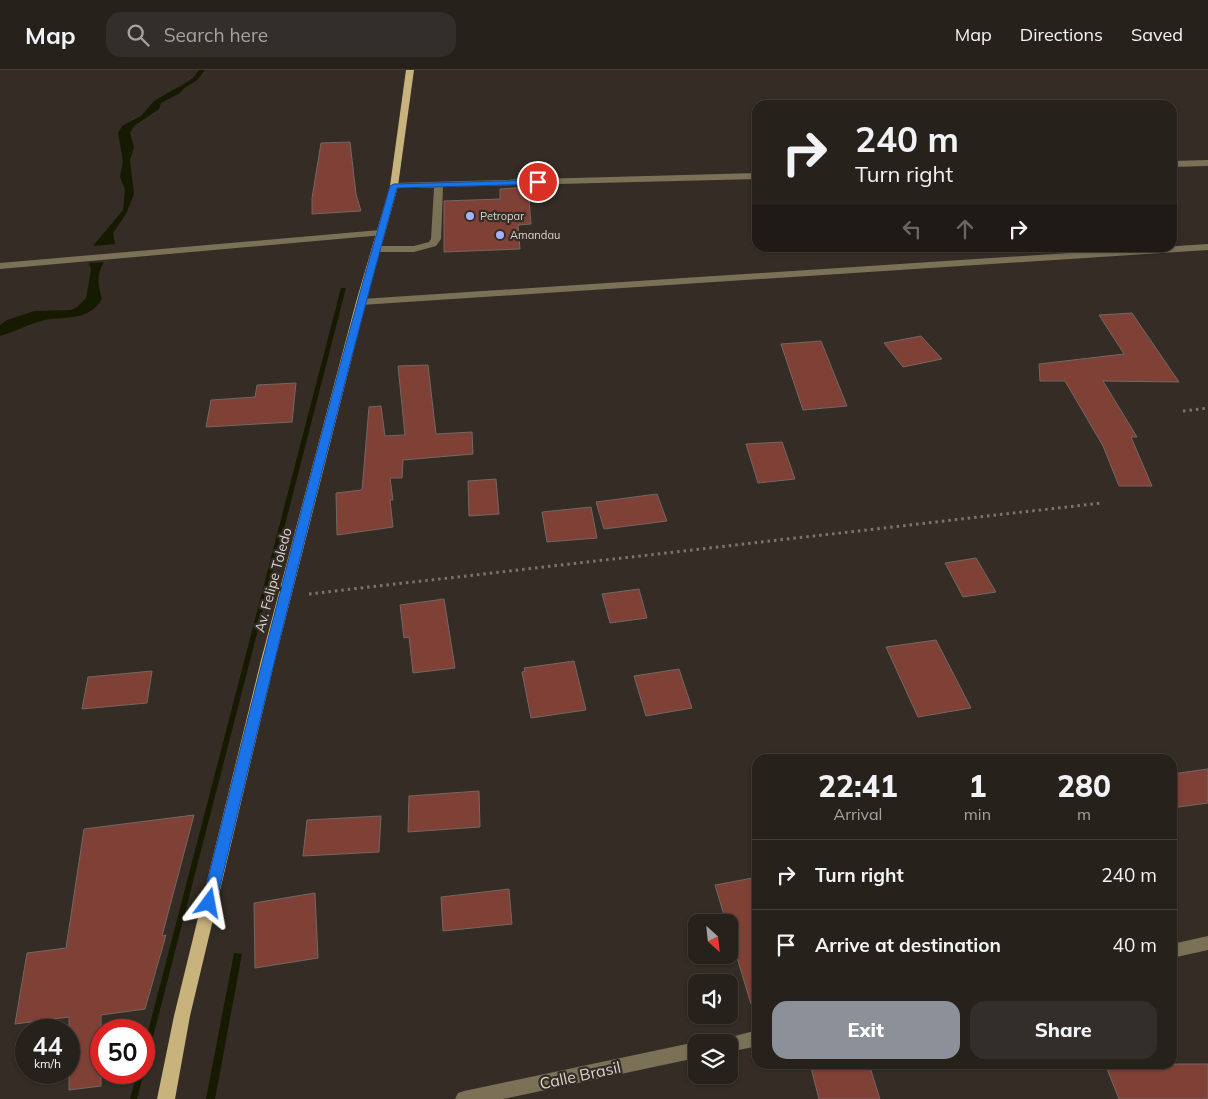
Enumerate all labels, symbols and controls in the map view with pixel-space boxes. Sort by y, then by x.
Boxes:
search box [106,12,456,57]
text: Map [25,20,76,50]
icon: search [124,21,152,49]
text: Search here [164,23,268,47]
text: Map [955,23,992,46]
text: Directions [1020,23,1103,46]
text: Saved [1131,23,1183,46]
text: 240 m [855,117,959,161]
icon: right [772,120,837,185]
text: Turn right [855,160,953,188]
pin [517,161,559,203]
icon: arrive [524,168,552,196]
place label: Petropar [480,209,524,223]
marker: Petropar [464,210,476,222]
icon: left [898,215,926,243]
icon: ahead [951,215,979,243]
icon: right [1004,215,1032,243]
place label: Amandau [510,228,560,242]
marker: Amandau [494,229,506,241]
street label: Av. Felipe Toledo [250,526,296,634]
text: 22:41 [818,767,898,805]
text: 1 [968,767,986,805]
text: 280 [1057,767,1111,805]
text: Arrival [833,804,882,824]
text: min [964,804,991,824]
text: m [1077,804,1091,824]
icon: right [772,861,800,889]
text: Turn right [815,863,904,887]
text: 240 m [1101,863,1157,887]
position arrow [182,876,234,928]
north arrow [688,914,738,964]
map controls [688,914,738,1084]
icon: arrive [772,931,800,959]
text: Arrive at destination [815,933,1001,957]
text: 40 m [1113,933,1157,957]
button: sound [688,974,738,1024]
button: Exit [772,1001,960,1059]
button: Share [970,1001,1157,1059]
speed limit sign: 50 [90,1019,155,1084]
text: 44 [32,1030,63,1061]
button: layers [688,1034,738,1084]
text: km/h [34,1056,61,1071]
street label: Calle Brasil [538,1057,622,1093]

